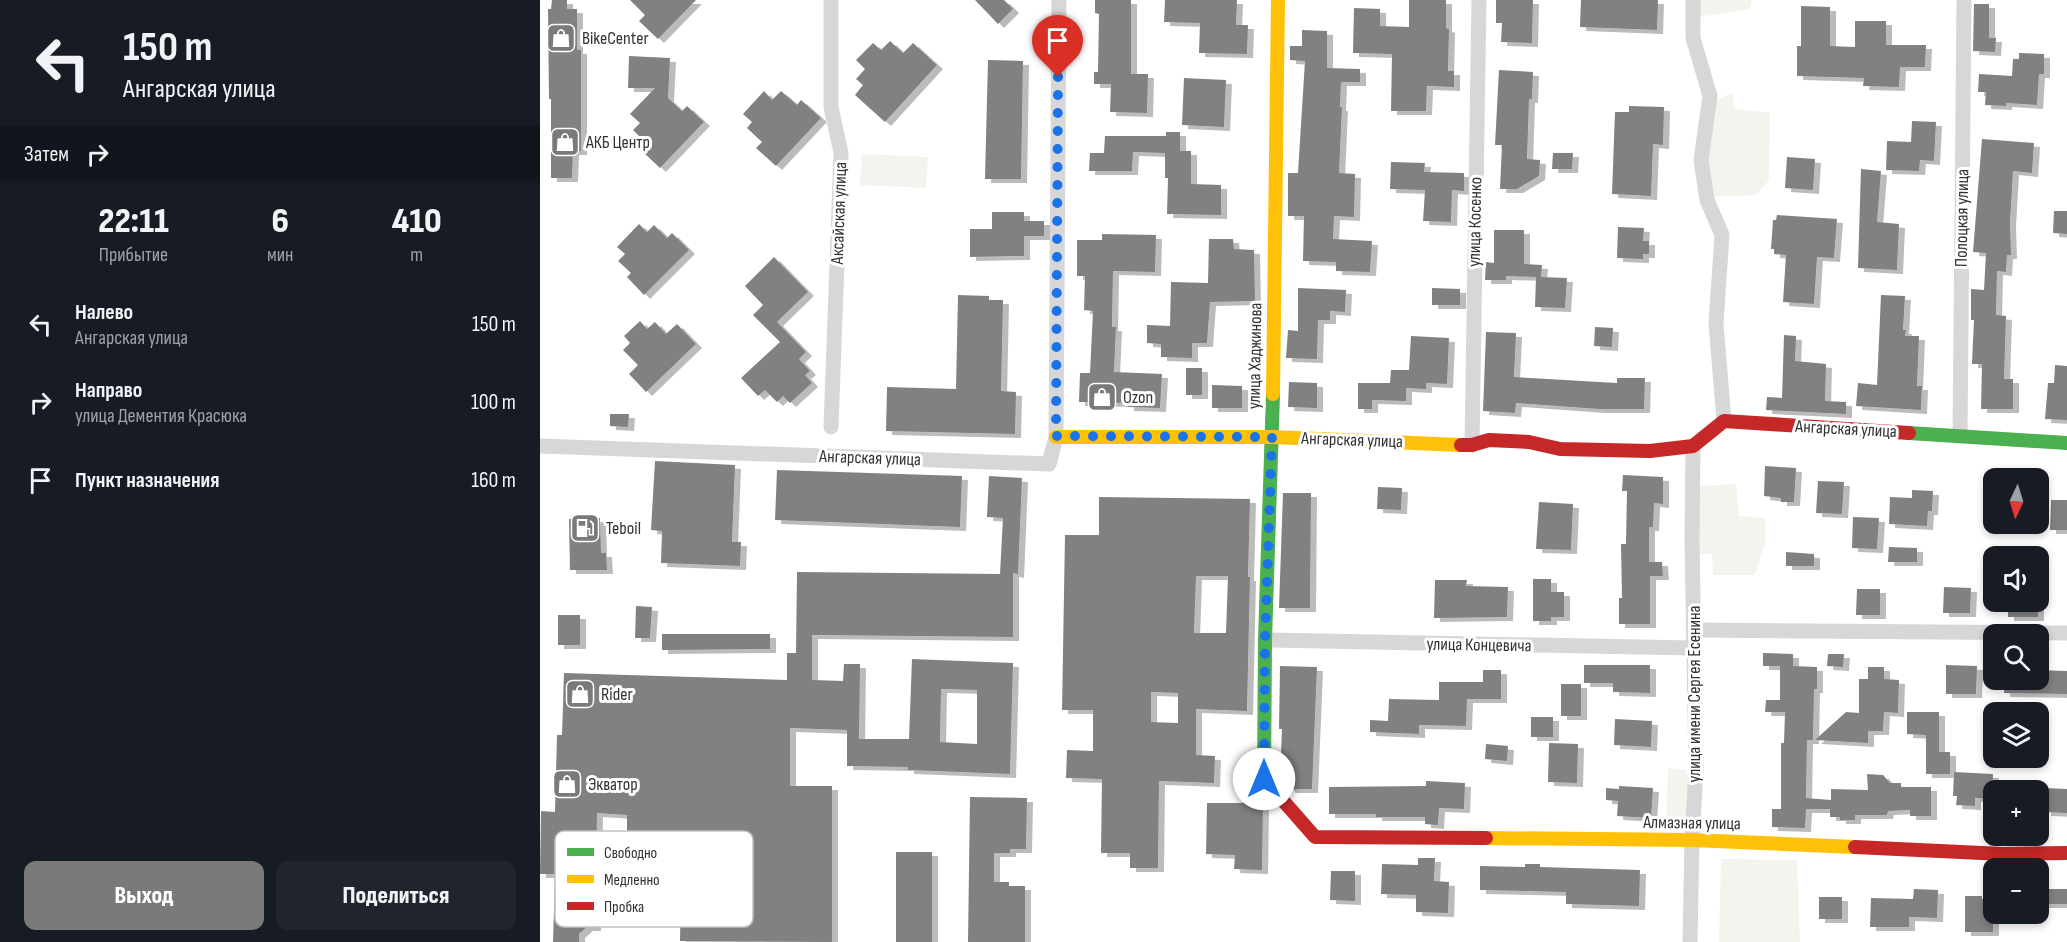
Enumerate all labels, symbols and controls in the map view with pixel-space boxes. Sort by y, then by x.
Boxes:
pin [1032,15,1083,77]
text: 150 m [123,22,212,73]
shop icon: BikeCenter [545,22,577,54]
icon: left [24,24,102,102]
icon: arrive [1041,24,1074,57]
place label: BikeCenter [582,28,649,49]
text: Ангарская улица [123,73,276,105]
shop icon: АКБ Центр [549,126,581,158]
place label: АКБ Центр [585,132,650,153]
icon: right [81,138,114,171]
text: Затем [24,141,69,168]
street label: Аксайская улица [827,161,851,266]
street label: Полоцкая улица [1951,169,1973,267]
street label: улица Косенко [1464,177,1486,267]
text: 22:11 [98,200,169,243]
text: 6 [271,200,289,243]
text: 410 [392,200,442,243]
text: Прибытие [99,243,168,267]
text: мин [267,243,293,267]
text: m [410,243,423,267]
text: Налево [75,299,133,326]
street label: улица Хаджинова [1244,303,1266,409]
icon: left [24,308,57,341]
text: 150 m [472,311,516,338]
text: Ангарская улица [75,326,188,350]
text: Направо [75,377,142,404]
shop icon: Ozon [1086,381,1118,413]
icon: right [24,386,57,419]
place label: Ozon [1123,387,1153,408]
text: 100 m [471,389,516,416]
text: улица Дементия Красюка [75,404,247,428]
street label: Ангарская улица [1794,416,1897,442]
street label: Ангарская улица [1300,428,1403,452]
street label: Ангарская улица [818,446,921,470]
icon: arrive [24,464,57,497]
text: Пункт назначения [75,467,219,494]
text: 160 m [471,467,516,494]
north arrow [1983,468,2049,534]
map controls [1983,468,2049,924]
fuel station icon: Teboil [569,512,601,544]
place label: Teboil [606,518,641,539]
button: sound [1983,546,2049,612]
street label: улица имени Сергея Есенина [1684,605,1705,783]
button: search [1983,624,2049,690]
street label: улица Концевича [1426,634,1532,656]
shop icon: Rider [564,678,596,710]
place label: Rider [601,684,633,705]
button: layers [1983,702,2049,768]
position arrow [1232,747,1296,811]
shop icon: Экватор [551,768,583,800]
place label: Экватор [588,774,638,795]
button: + [1983,780,2049,846]
street label: Алмазная улица [1642,812,1741,834]
legend [555,831,753,927]
text: Свободно [604,844,657,863]
button: − [1983,858,2049,924]
button: Выход [24,861,264,930]
button: Поделиться [276,861,516,930]
text: Медленно [604,871,660,890]
text: Пробка [604,898,644,917]

